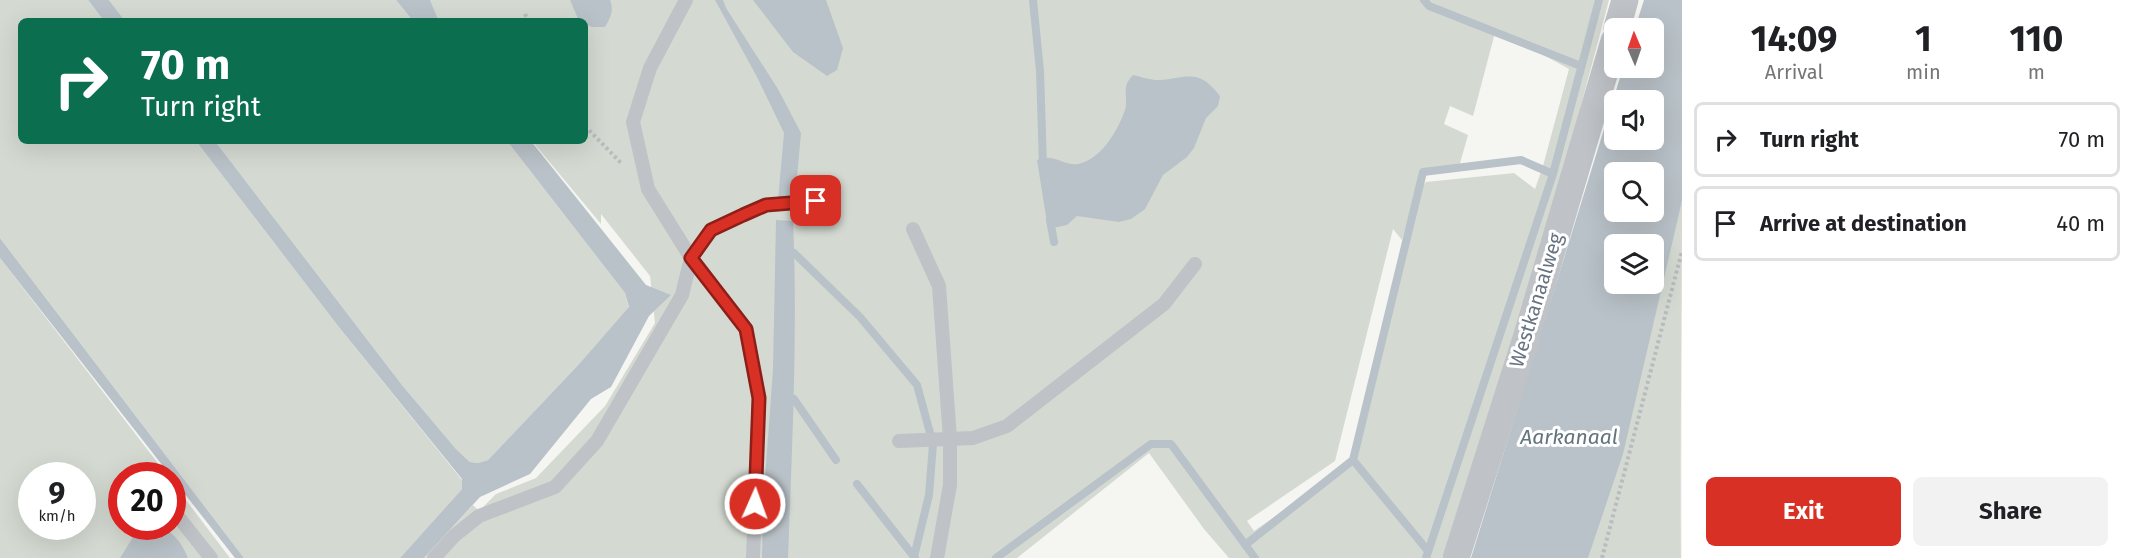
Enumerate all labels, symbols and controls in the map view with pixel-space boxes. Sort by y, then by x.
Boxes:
text: 14:09 [1751,17,1837,61]
text: 1 [1915,17,1932,61]
text: 110 [2009,17,2063,61]
north arrow [1604,18,1664,78]
map controls [1604,18,1664,294]
text: 70 m [141,40,230,90]
icon: right [42,42,120,120]
text: Arrival [1765,60,1823,84]
text: min [1906,60,1941,84]
text: m [2028,60,2045,84]
button: sound [1604,90,1664,150]
text: Turn right [141,91,261,123]
icon: right [1709,123,1742,156]
text: Turn right [1760,126,1859,153]
text: 70 m [2059,126,2105,153]
button: search [1604,162,1664,222]
pin [790,175,841,226]
icon: arrive [799,184,832,217]
icon: arrive [1709,207,1742,240]
text: Arrive at destination [1760,210,1967,237]
text: 40 m [2056,210,2105,237]
street label: Westkanaalweg [1504,229,1568,370]
button: layers [1604,234,1664,294]
water label: Aarkanaal [1519,424,1618,450]
speed limit sign: 20 [108,462,186,540]
position arrow [723,472,787,536]
text: 9 [49,476,65,512]
button: Exit [1706,477,1901,546]
button: Share [1913,477,2108,546]
text: km/h [38,507,76,525]

